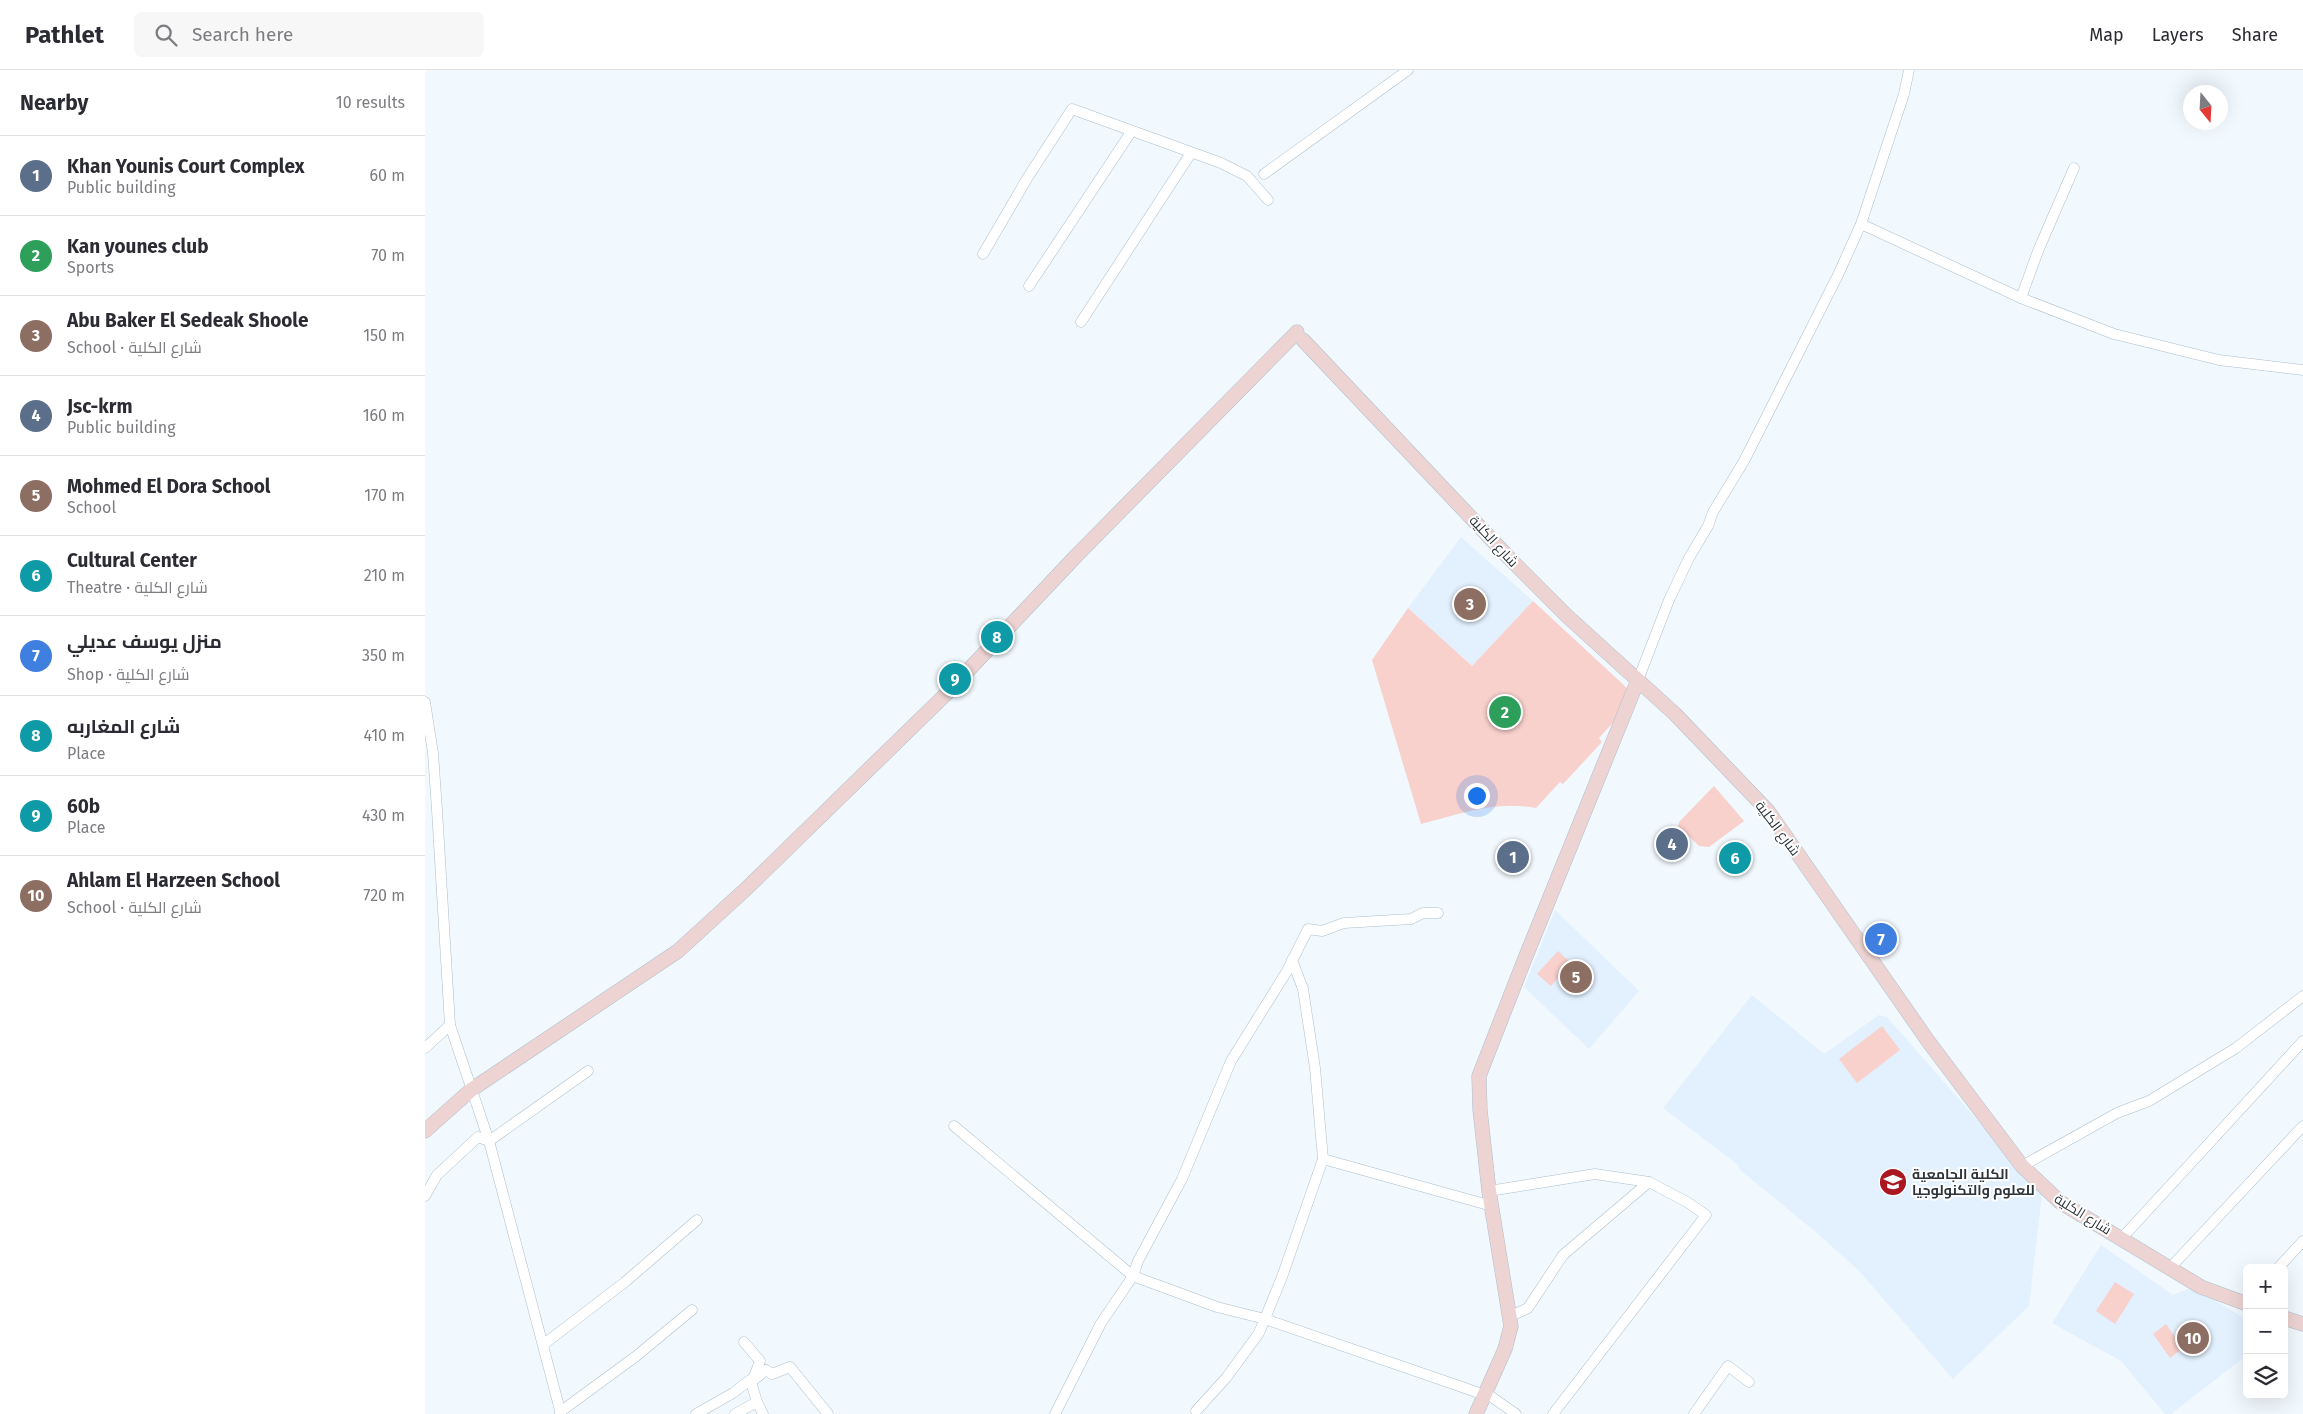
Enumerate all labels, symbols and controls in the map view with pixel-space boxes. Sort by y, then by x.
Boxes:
search box [134,12,484,57]
text: Pathlet [25,21,104,49]
icon: search [152,21,180,49]
text: Search here [192,23,293,46]
text: Map [2089,24,2124,46]
text: Layers [2152,24,2204,46]
text: Share [2232,24,2278,46]
north arrow [2183,85,2228,130]
text: Nearby [20,90,88,116]
text: 10 results [336,93,405,112]
text: Khan Younis Court Complex [67,155,304,178]
text: 1 [32,166,40,185]
text: 60 m [370,166,405,185]
text: Public building [67,178,175,197]
text: Kan younes club [67,235,208,258]
text: 2 [32,246,40,265]
text: 70 m [371,246,405,265]
text: Sports [67,258,114,277]
text: Abu Baker El Sedeak Shoole [67,309,308,332]
text: 3 [32,326,40,345]
text: 150 m [363,326,405,345]
text: School · شارع الكلية [67,338,202,357]
text: Jsc-krm [67,395,132,418]
text: 4 [31,406,41,425]
text: 160 m [363,406,405,425]
text: Public building [67,418,175,437]
text: Mohmed El Dora School [67,475,271,498]
text: 5 [32,486,40,505]
text: 170 m [364,486,405,505]
text: School [67,498,116,517]
street label: شارع الكلية [1466,512,1522,571]
text: Cultural Center [67,549,197,572]
text: 6 [31,566,41,585]
text: 210 m [364,566,405,585]
text: Theatre · شارع الكلية [67,578,208,597]
pin: 3 [1454,585,1486,623]
pin: 8 [981,618,1013,656]
text: منزل يوسف عديلي [67,630,222,653]
text: 7 [32,646,40,665]
text: 350 m [362,646,405,665]
pin: 9 [939,660,971,698]
text: Shop · شارع الكلية [67,665,190,684]
pin: 2 [1489,693,1521,731]
text: شارع المغاربه [67,715,180,738]
text: 8 [31,726,41,745]
text: 410 m [364,726,405,745]
text: Place [67,744,106,763]
your location [1464,783,1490,809]
text: 60b [67,795,100,818]
street label: شارع الكلية [1752,798,1804,859]
text: 9 [32,806,40,825]
text: 430 m [362,806,405,825]
text: Place [67,818,106,837]
pin: 4 [1656,825,1688,863]
pin: 1 [1497,838,1529,876]
pin: 6 [1719,839,1751,877]
text: Ahlam El Harzeen School [67,869,280,892]
text: 10 [28,886,44,905]
text: 720 m [363,886,405,905]
text: School · شارع الكلية [67,898,202,917]
pin: 7 [1865,920,1897,958]
pin: 5 [1560,958,1592,996]
place label: الكلية الجامعية للعلوم والتكنولوجيا [1912,1166,2035,1200]
school or university icon: الكلية الجامعية للعلوم والتكنولوجيا [1878,1167,1908,1197]
street label: شارع الكلية [2051,1190,2114,1239]
map controls [2243,1264,2288,1399]
button: + [2243,1264,2288,1309]
button: − [2243,1309,2288,1354]
pin: 10 [2177,1319,2209,1357]
button: layers [2243,1354,2288,1399]

